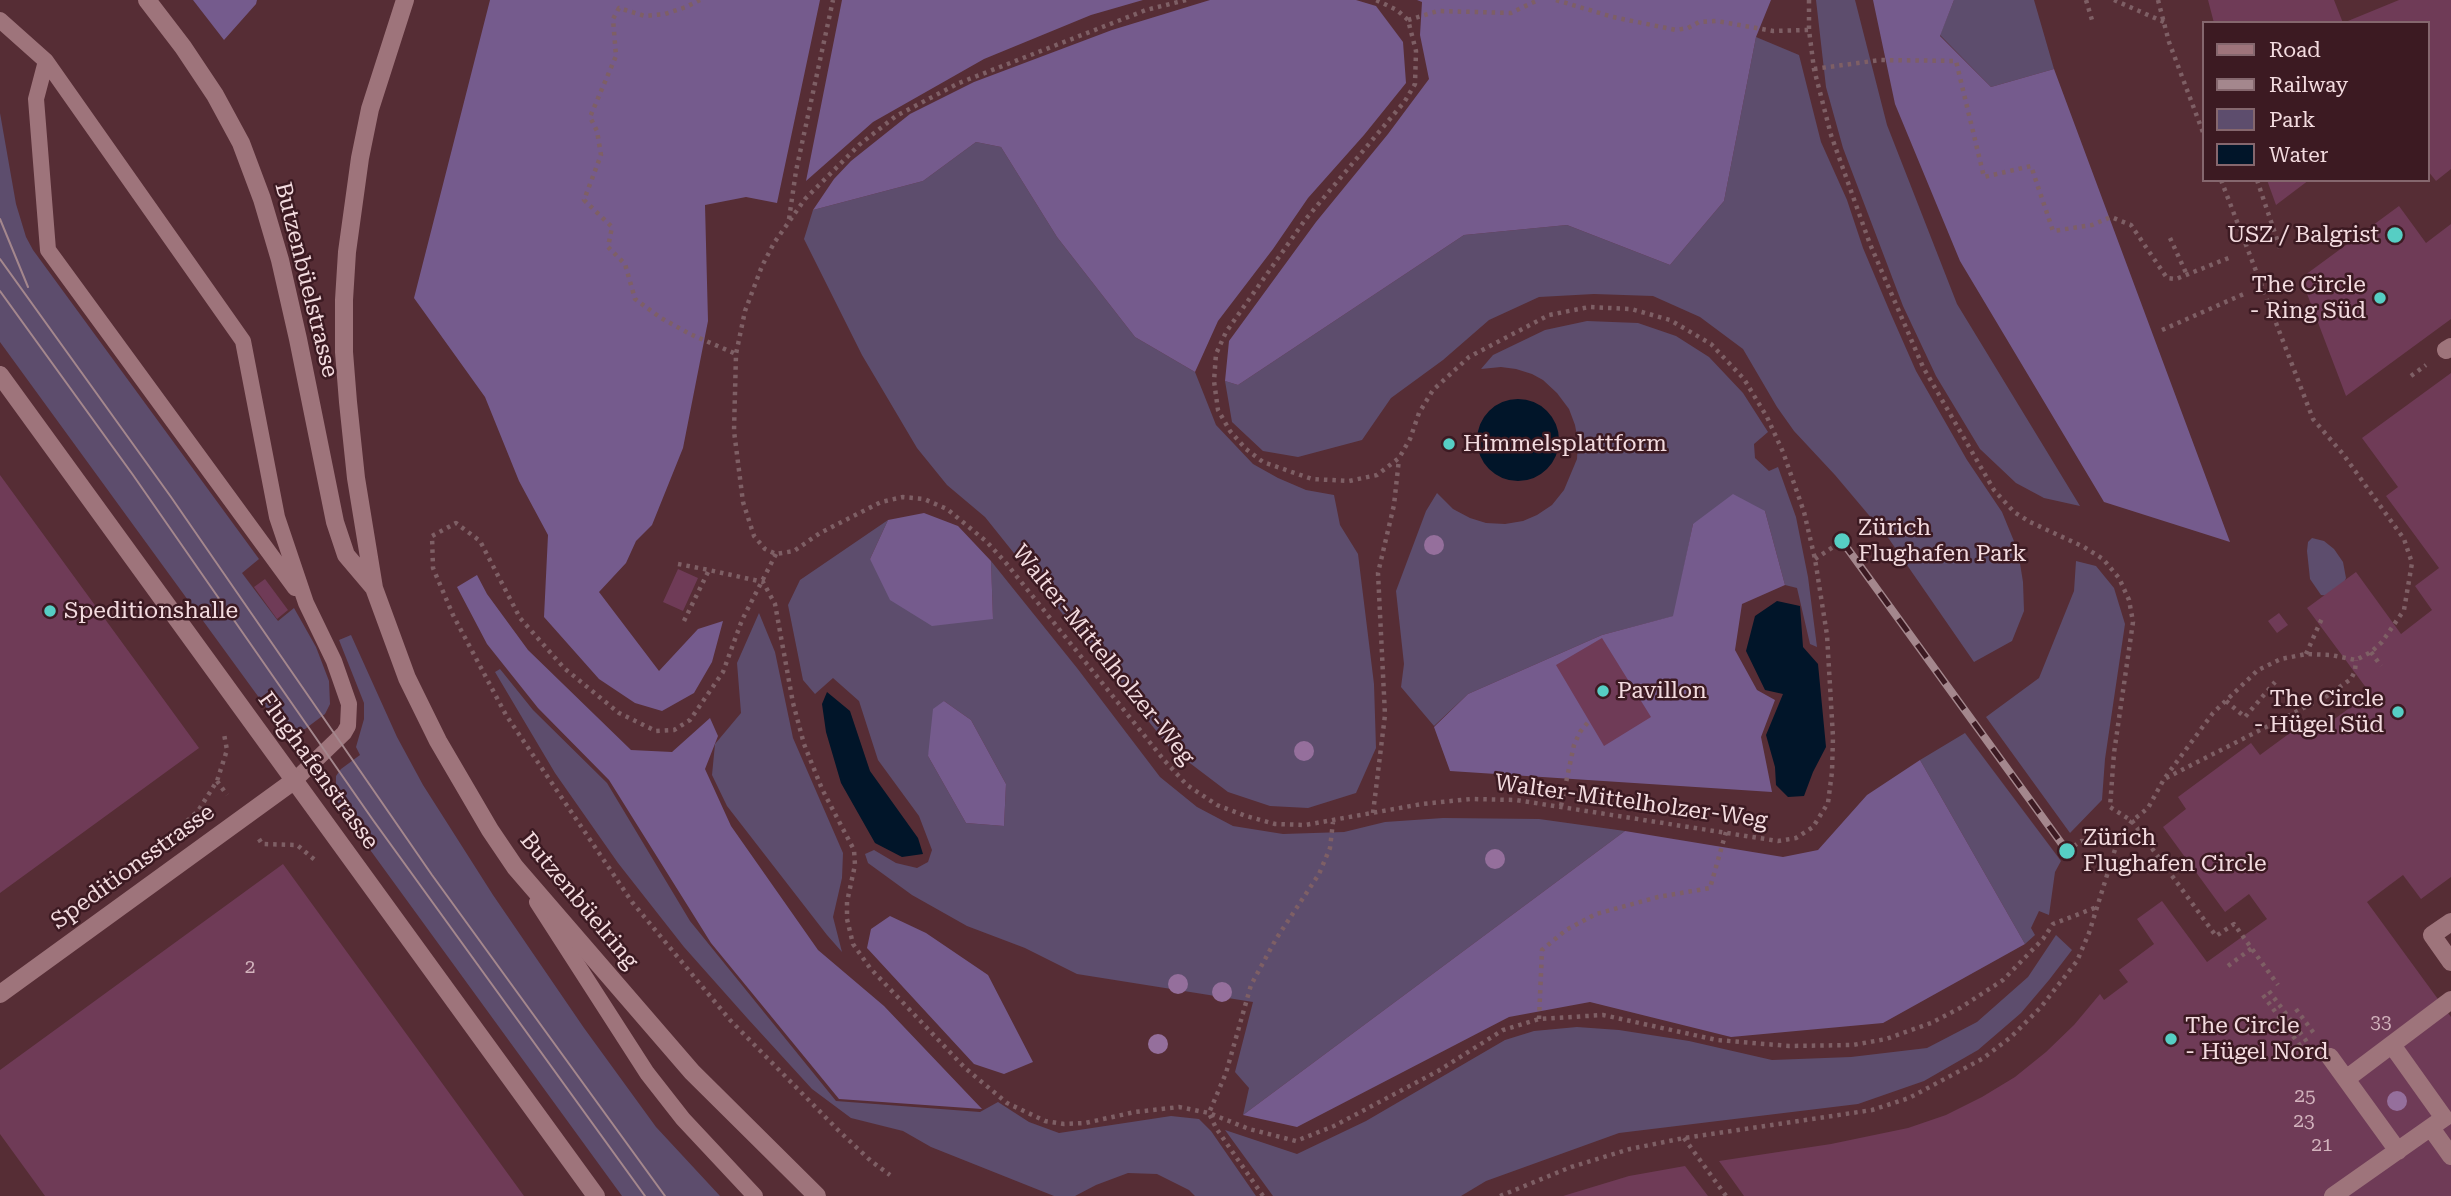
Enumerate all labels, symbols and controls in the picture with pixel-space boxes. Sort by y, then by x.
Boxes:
legend [2202,21,2430,182]
text: Road [2269,38,2321,62]
text: Railway [2269,73,2348,97]
text: Park [2269,108,2315,132]
text: Water [2269,143,2328,167]
street label: Butzenbüelstrasse [268,179,344,381]
place label: USZ / Balgrist [2227,221,2379,249]
marker: USZ / Balgrist [2385,225,2405,245]
place label: The Circle - Ring Süd [2250,271,2366,325]
marker: The Circle - Ring Süd [2372,290,2388,306]
place label: Himmelsplattform [1463,430,1667,458]
marker: Himmelsplattform [1441,436,1457,452]
place label: Zürich Flughafen Park [1858,514,2026,568]
marker: Zürich Flughafen Park [1832,531,1852,551]
street label: Walter-Mittelholzer-Weg [1006,539,1200,771]
place label: Speditionshalle [64,597,238,625]
marker: Speditionshalle [42,603,58,619]
place label: Pavillon [1617,677,1707,705]
marker: Pavillon [1595,683,1611,699]
place label: The Circle - Hügel Süd [2253,685,2384,739]
street label: Flughafenstrasse [252,687,384,855]
marker: The Circle - Hügel Süd [2390,704,2406,720]
street label: Walter-Mittelholzer-Weg [1493,769,1769,835]
street label: Speditionsstrasse [46,798,220,936]
place label: Zürich Flughafen Circle [2083,824,2267,878]
street label: Butzenbüelring [514,827,644,975]
marker: Zürich Flughafen Circle [2057,841,2077,861]
house number: 2 [245,956,255,978]
house number: 33 [2370,1011,2392,1033]
place label: The Circle - Hügel Nord [2185,1012,2328,1066]
marker: The Circle - Hügel Nord [2163,1031,2179,1047]
house number: 25 [2294,1085,2316,1107]
house number: 23 [2293,1110,2315,1132]
house number: 21 [2311,1134,2333,1156]

